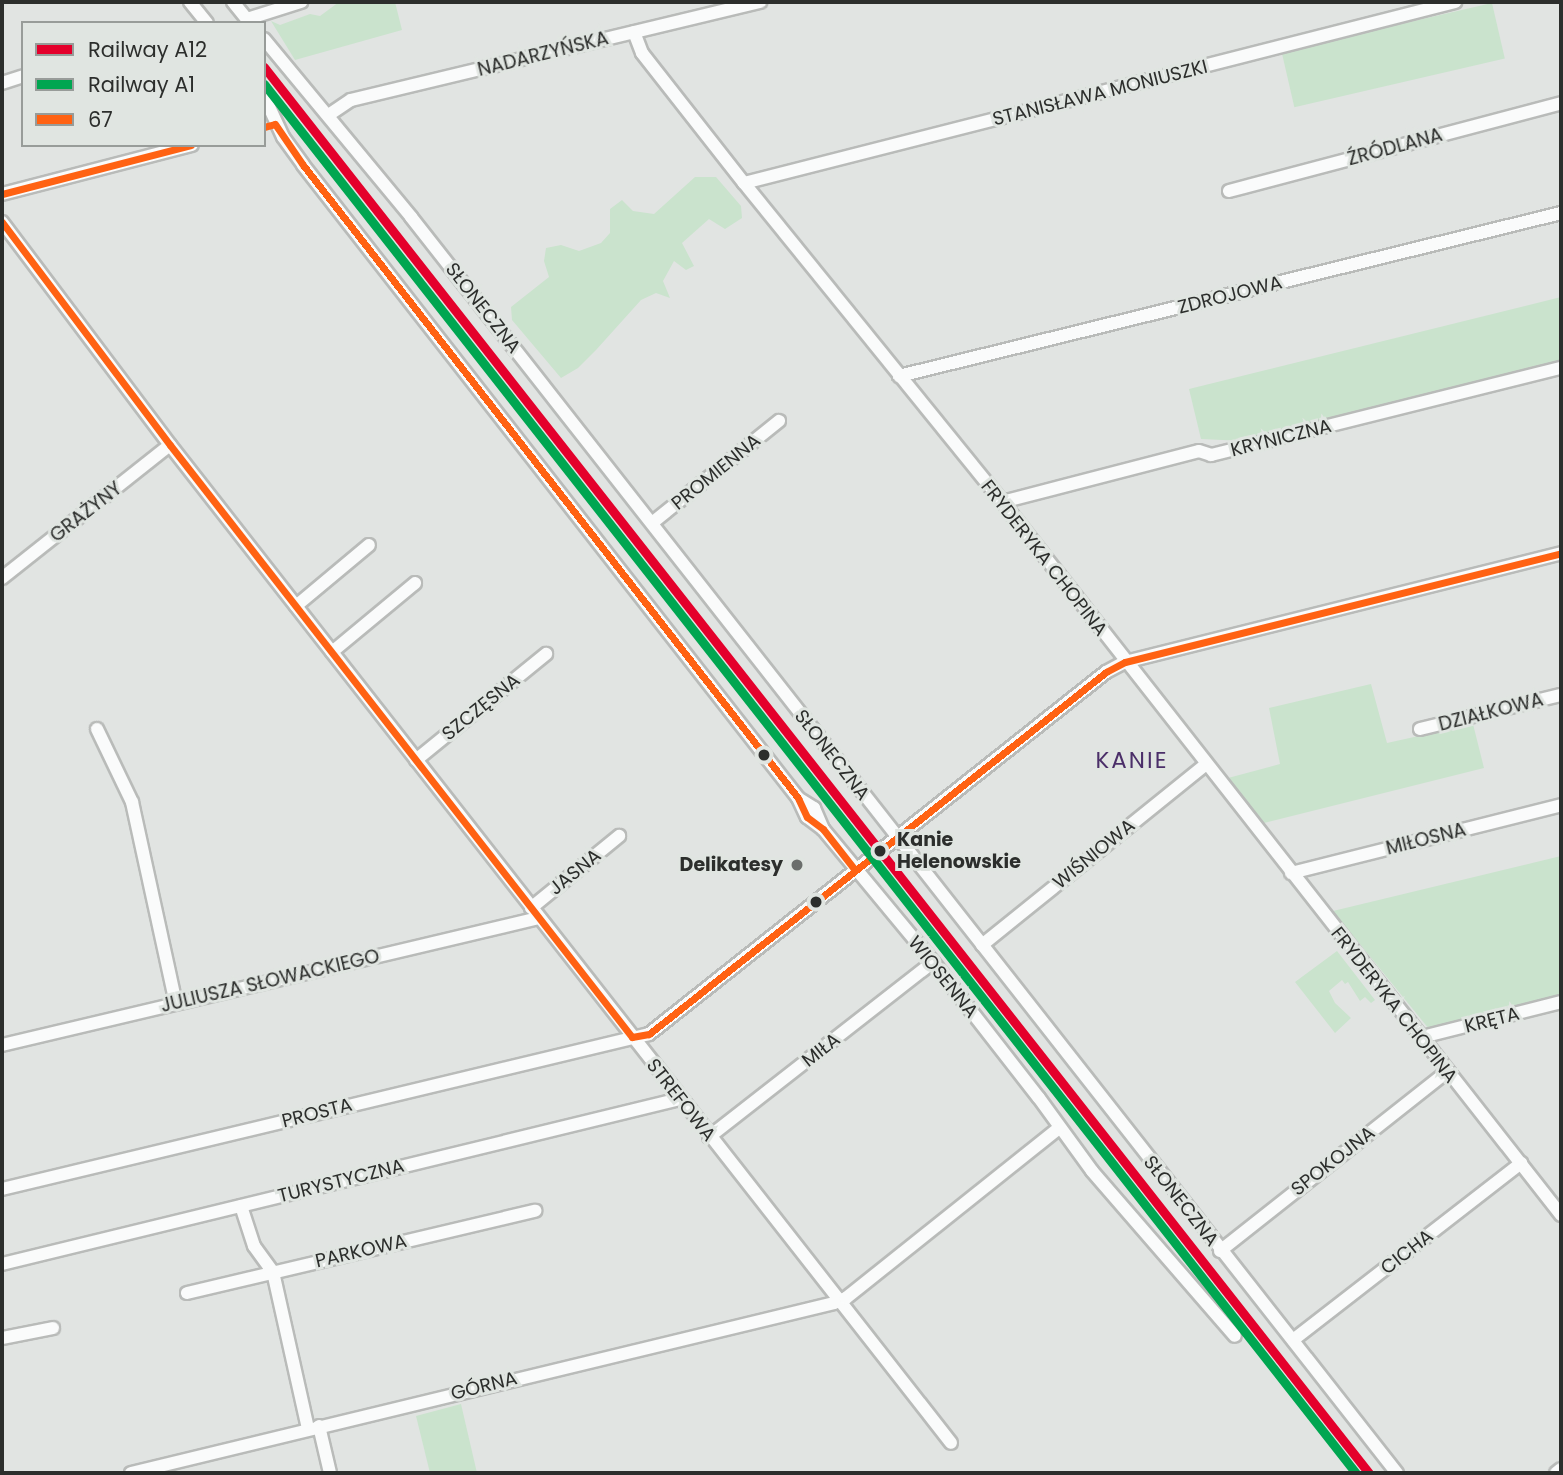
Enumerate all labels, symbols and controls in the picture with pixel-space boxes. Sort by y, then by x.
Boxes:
legend [21,21,266,147]
street label: NADARZYŃSKA [475,27,611,81]
text: Railway A12 [88,35,207,64]
street label: STANISŁAWA MONIUSZKI [990,55,1210,131]
text: Railway A1 [88,70,195,99]
text: 67 [88,105,113,134]
street label: ŹRÓDLANA [1345,123,1445,171]
street label: SŁONECZNA [441,258,525,358]
street label: ZDROJOWA [1176,271,1284,319]
street label: KRYNICZNA [1228,414,1334,462]
street label: PROMIENNA [667,429,765,515]
street label: FRYDERYKA CHOPINA [976,475,1112,641]
street label: GRAŻYNY [46,477,126,547]
street label: SZCZĘSNA [438,669,524,745]
street label: DZIAŁKOWA [1436,688,1546,736]
street label: SŁONECZNA [790,705,874,805]
district label: KANIE [1096,746,1168,774]
unlabelled marker [757,748,771,762]
street label: WIŚNIOWA [1048,814,1140,894]
street label: MIŁOSNA [1384,818,1468,860]
place label: Kanie Helenowskie [897,829,1021,873]
marker: Kanie Helenowskie [869,840,891,862]
street label: JASNA [544,844,606,900]
place label: Delikatesy [680,854,783,876]
marker: Delikatesy [789,857,805,873]
unlabelled marker [809,895,823,909]
street label: FRYDERYKA CHOPINA [1326,922,1462,1088]
street label: WIOSENNA [903,932,983,1022]
street label: JULIUSZA SŁOWACKIEGO [158,945,382,1017]
street label: KRĘTA [1462,1002,1522,1038]
street label: MIŁA [797,1028,845,1072]
street label: STREFOWA [642,1054,720,1146]
street label: PROSTA [279,1093,355,1133]
street label: SPOKOJNA [1287,1121,1379,1201]
street label: SŁONECZNA [1139,1151,1223,1251]
street label: TURYSTYCZNA [275,1154,407,1208]
street label: CICHA [1376,1225,1438,1279]
street label: PARKOWA [313,1229,409,1273]
street label: GÓRNA [449,1367,519,1405]

